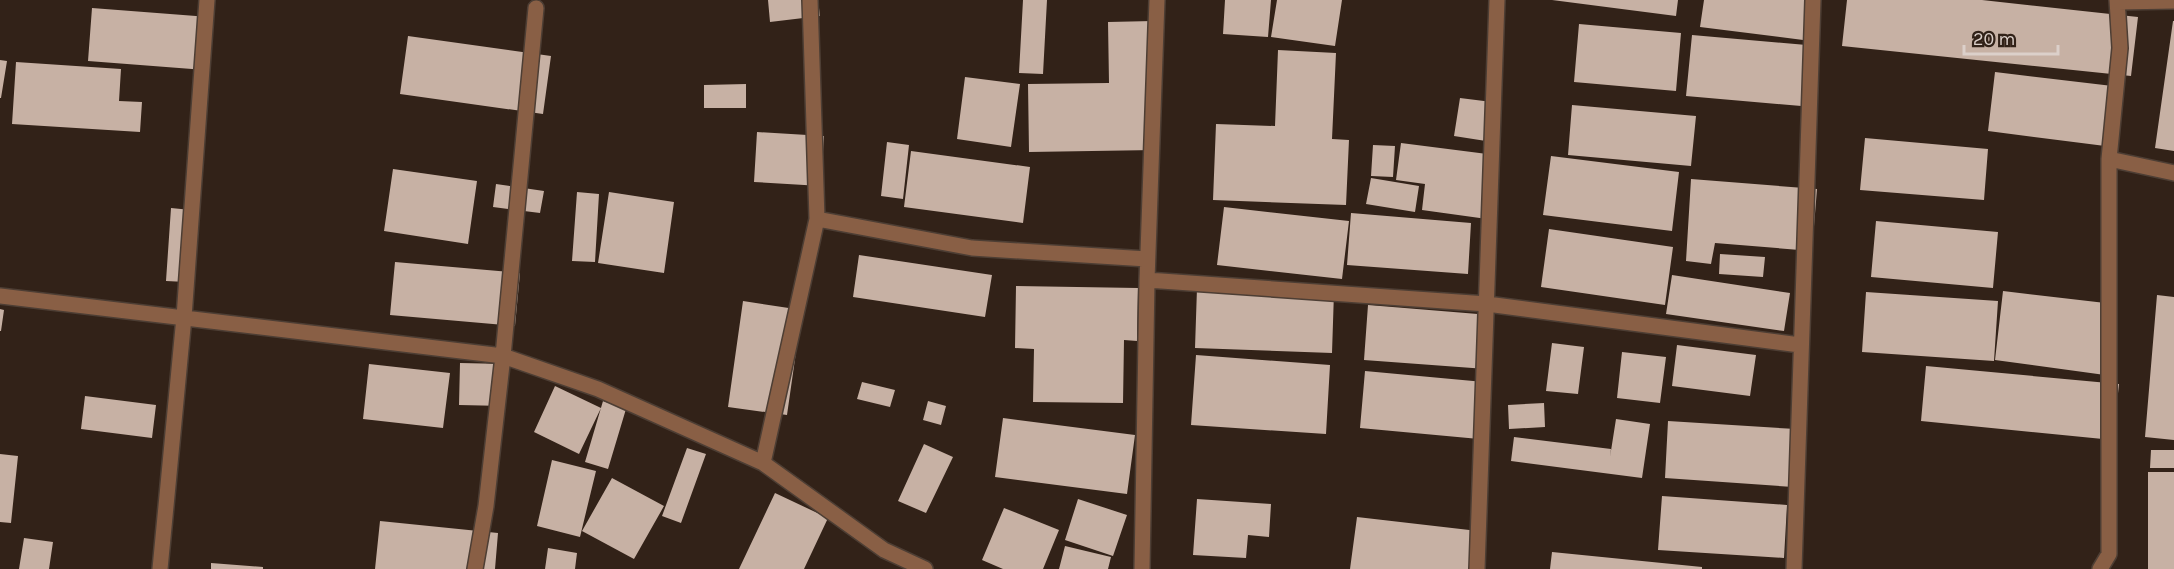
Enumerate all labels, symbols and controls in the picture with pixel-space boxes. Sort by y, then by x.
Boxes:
scale bar [1964,18,2058,56]
text: 20 m [1973,28,2015,50]

